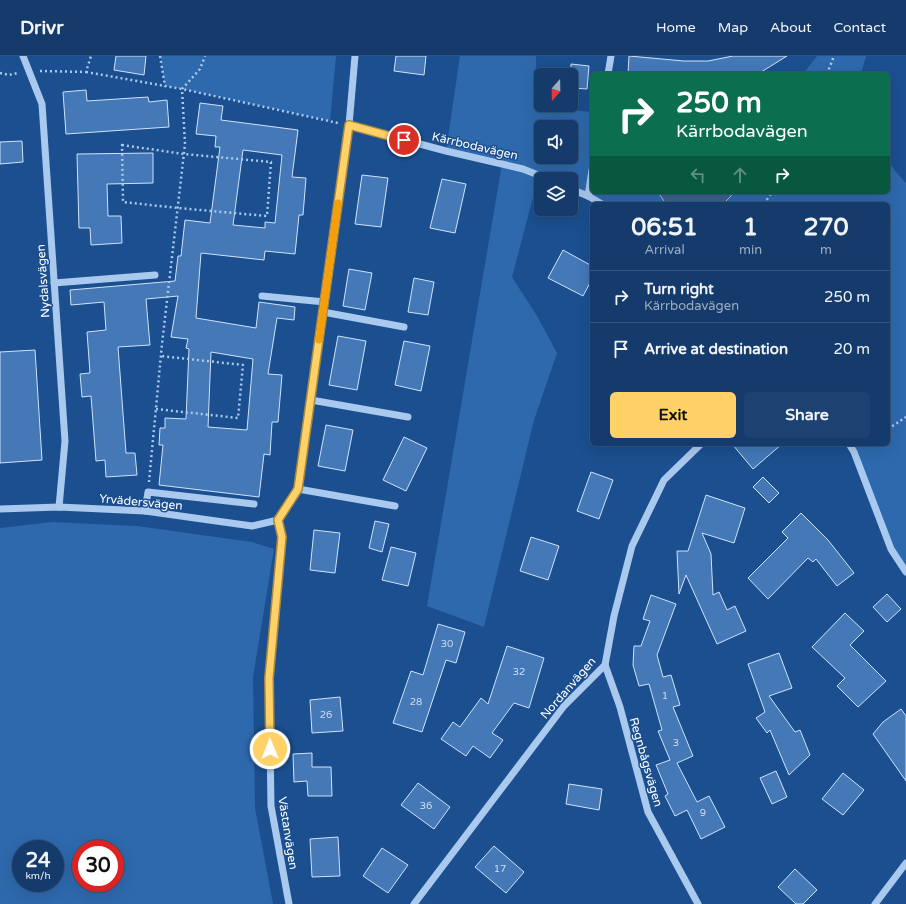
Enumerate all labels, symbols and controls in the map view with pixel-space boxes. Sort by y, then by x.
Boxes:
text: Drivr [20,17,63,39]
text: Home [656,19,696,36]
text: Map [718,19,748,36]
text: About [770,19,812,36]
text: Contact [834,19,886,36]
north arrow [534,68,578,112]
map controls [534,68,578,216]
text: 250 m [676,86,762,120]
icon: right [610,88,662,140]
button: sound [534,120,578,164]
text: Kärrbodavägen [676,120,808,142]
pin [387,123,421,157]
icon: arrive [393,129,415,151]
street label: Kärrbodavägen [431,129,519,163]
icon: left [687,164,709,186]
icon: ahead [729,164,751,186]
icon: right [771,164,793,186]
button: layers [534,172,578,216]
text: 06:51 [631,213,698,242]
text: 1 [743,213,758,242]
text: 270 [803,213,849,242]
text: Arrival [644,242,685,258]
text: min [739,242,762,258]
text: m [820,242,832,258]
street label: Nydalsvägen [33,244,53,318]
text: Turn right [644,280,714,298]
icon: right [610,286,632,308]
text: 250 m [824,288,870,306]
text: Kärrbodavägen [644,298,739,314]
icon: arrive [610,338,632,360]
text: Arrive at destination [644,340,788,358]
text: 20 m [833,340,870,358]
button: Exit [610,392,736,438]
button: Share [744,392,870,438]
street label: Yrvädersvägen [99,491,183,513]
house number: 30 [441,638,453,650]
street label: Nordanvägen [537,654,599,722]
house number: 32 [513,666,525,678]
house number: 1 [662,690,668,702]
house number: 28 [410,696,422,708]
house number: 26 [320,709,332,721]
street label: Regnbågsvägen [627,716,665,808]
position arrow [249,728,291,770]
house number: 3 [673,737,679,749]
street label: Västanvägen [275,796,301,870]
house number: 36 [420,800,432,812]
house number: 9 [700,807,706,819]
speed limit sign: 30 [72,840,124,892]
text: 24 [25,849,51,873]
house number: 17 [494,863,506,875]
text: km/h [25,870,51,882]

